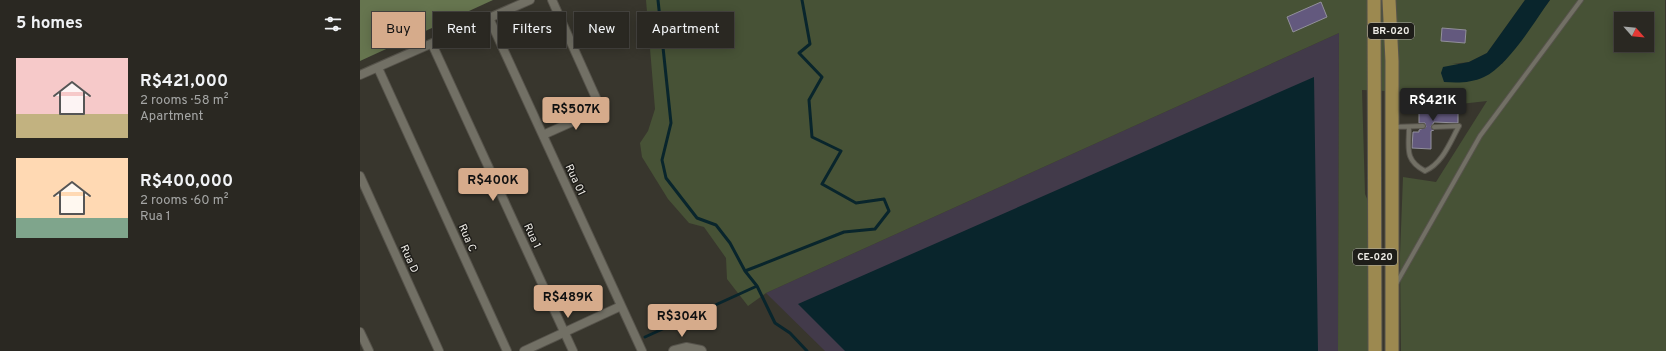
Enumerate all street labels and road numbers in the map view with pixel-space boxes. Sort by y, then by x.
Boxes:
road number: BR-020 [1368,23,1414,39]
street label: Rua 01 [562,162,588,198]
street label: Rua 1 [520,221,544,251]
street label: Rua C [455,222,479,254]
street label: Rua D [397,243,421,275]
road number: CE-020 [1353,249,1397,265]

